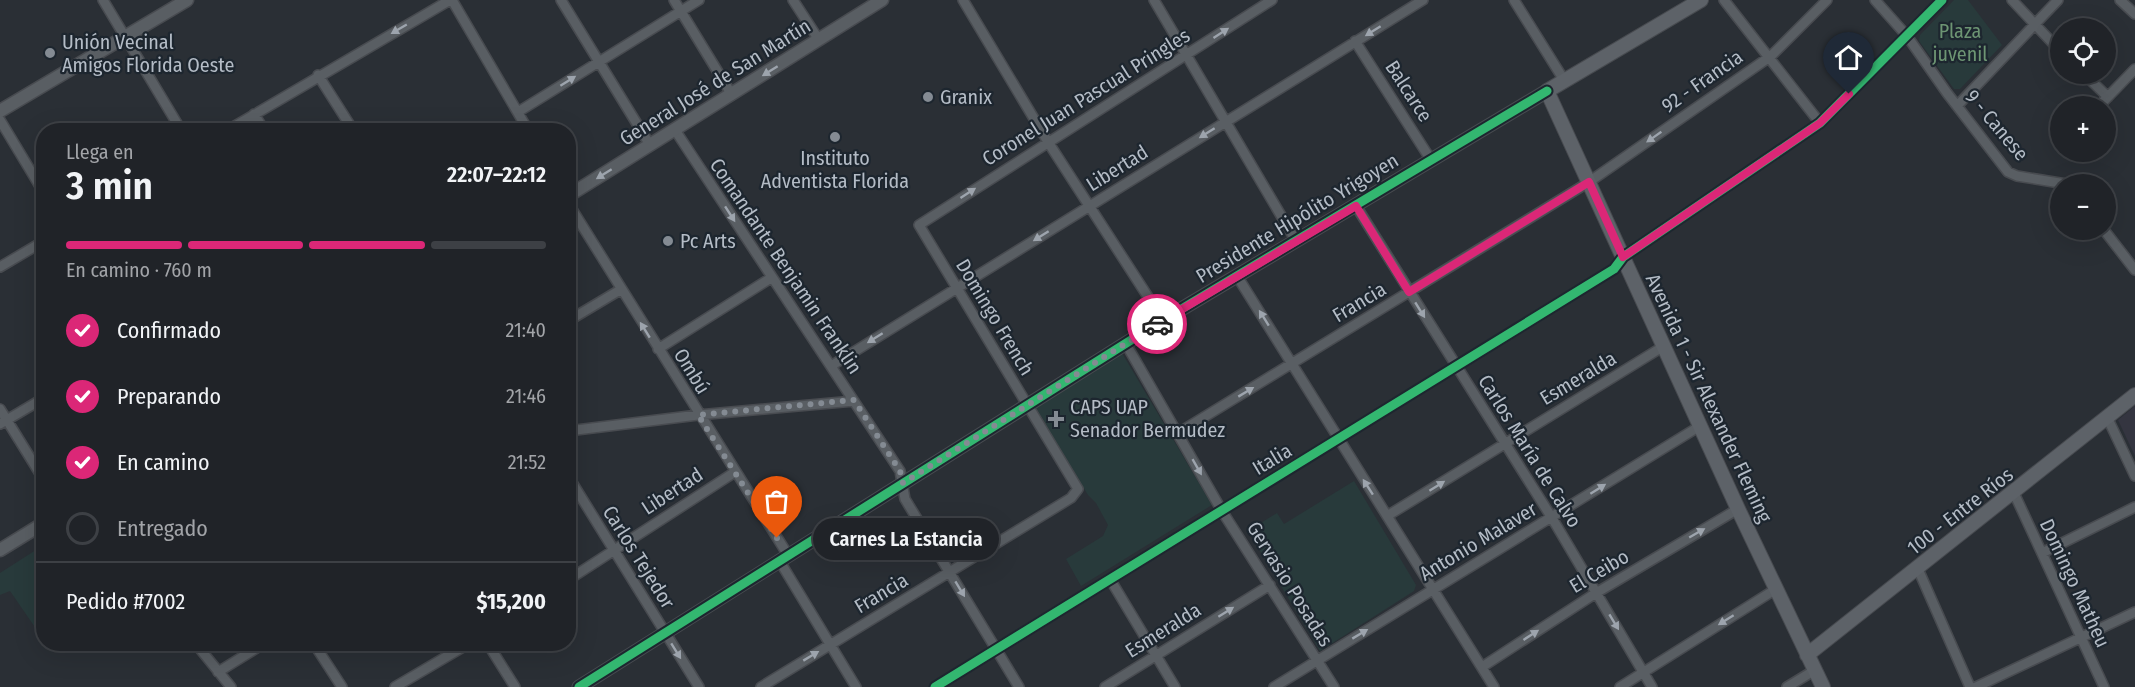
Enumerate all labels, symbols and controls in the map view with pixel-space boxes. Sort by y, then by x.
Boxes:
street label: General José de San Martín [615,13,815,151]
map controls [2050,18,2116,240]
button: locate [2050,18,2116,84]
park label: Plaza juvenil [1931,19,1988,66]
street label: Coronel Juan Pascual Pringles [978,23,1194,171]
one-way arrow [390,24,407,34]
one-way arrow [1365,25,1381,36]
one-way arrow [1213,27,1230,38]
place label: Unión Vecinal Amigos Florida Oeste [62,30,234,77]
pin [1823,32,1874,94]
icon: home [1832,41,1865,74]
street label: 92 - Francia [1657,44,1747,118]
marker: Unión Vecinal Amigos Florida Oeste [43,46,57,60]
street label: Balcarce [1380,56,1438,126]
one-way arrow [762,65,778,77]
one-way arrow [560,76,576,87]
place label: Granix [940,85,992,109]
street label: 9 - Canese [1960,85,2034,165]
marker: Granix [921,90,935,104]
button: + [2050,96,2116,162]
one-way arrow [1199,128,1215,139]
marker: Instituto Adventista Florida [828,130,842,144]
one-way arrow [1646,131,1662,143]
text: Llega en [66,140,134,164]
street label: Libertad [1082,140,1152,196]
place label: Instituto Adventista Florida [761,146,909,193]
street label: Presidente Hipólito Yrigoyen [1191,148,1403,288]
street label: Comandante Benjamin Franklin [705,154,867,378]
text: 22:07–22:12 [447,161,546,188]
text: 3 min [66,163,153,209]
one-way arrow [596,169,612,180]
button: − [2050,174,2116,240]
one-way arrow [960,188,976,199]
one-way arrow [724,206,735,223]
place label: Pc Arts [680,229,736,253]
one-way arrow [1033,230,1049,241]
marker: Pc Arts [661,234,675,248]
street label: Domingo French [951,255,1039,379]
text: En camino · 760 m [66,258,212,282]
street label: Avenida 1 - Sir Alexander Fleming [1641,270,1778,527]
street label: Francia [1328,277,1390,327]
courier [1127,294,1187,354]
one-way arrow [1414,301,1426,317]
icon: car [1141,308,1174,341]
one-way arrow [1258,310,1269,326]
icon: check [66,314,99,347]
text: Confirmado [117,317,221,344]
text: 21:40 [506,318,546,342]
one-way arrow [640,321,651,338]
one-way arrow [867,333,884,344]
street label: Ombú [669,344,715,398]
street label: Esmeralda [1535,346,1621,410]
street label: Carlos María de Calvo [1473,370,1587,532]
icon: check [66,380,99,413]
text: Preparando [117,383,221,410]
text: 21:46 [506,384,546,408]
one-way arrow [1238,386,1254,397]
place label: CAPS UAP Senador Bermudez [1070,395,1225,442]
marker: CAPS UAP Senador Bermudez [1047,410,1065,428]
street label: Italia [1248,438,1296,480]
icon: check [66,446,99,479]
text: En camino [117,449,209,476]
text: 21:52 [508,450,546,474]
one-way arrow [1192,459,1202,476]
street label: Libertad [637,462,707,520]
street label: 100 - Entre Ríos [1902,462,2018,560]
pin [751,476,802,538]
one-way arrow [1363,479,1374,495]
one-way arrow [1429,480,1445,491]
one-way arrow [1590,484,1606,495]
icon: bag [760,485,793,518]
street label: Antonio Malaver [1415,497,1541,585]
street label: Carlos Tejedor [598,501,680,613]
text: Entregado [117,515,208,542]
street label: Domingo Matheu [2035,515,2115,651]
callout: Carnes La Estancia [813,517,999,559]
street label: Gervasio Posadas [1242,517,1338,651]
text: Carnes La Estancia [829,527,983,551]
one-way arrow [1689,528,1706,538]
street label: El Ceibo [1565,544,1633,598]
street label: Francia [850,568,912,618]
one-way arrow [954,581,965,597]
text: Pedido #7002 [66,588,185,615]
text: $15,200 [477,588,546,615]
street label: Esmeralda [1121,597,1205,663]
one-way arrow [1218,607,1234,618]
one-way arrow [1608,614,1619,630]
one-way arrow [1718,615,1734,626]
one-way arrow [1352,629,1368,640]
one-way arrow [1523,630,1539,641]
one-way arrow [671,643,682,659]
one-way arrow [803,651,819,662]

